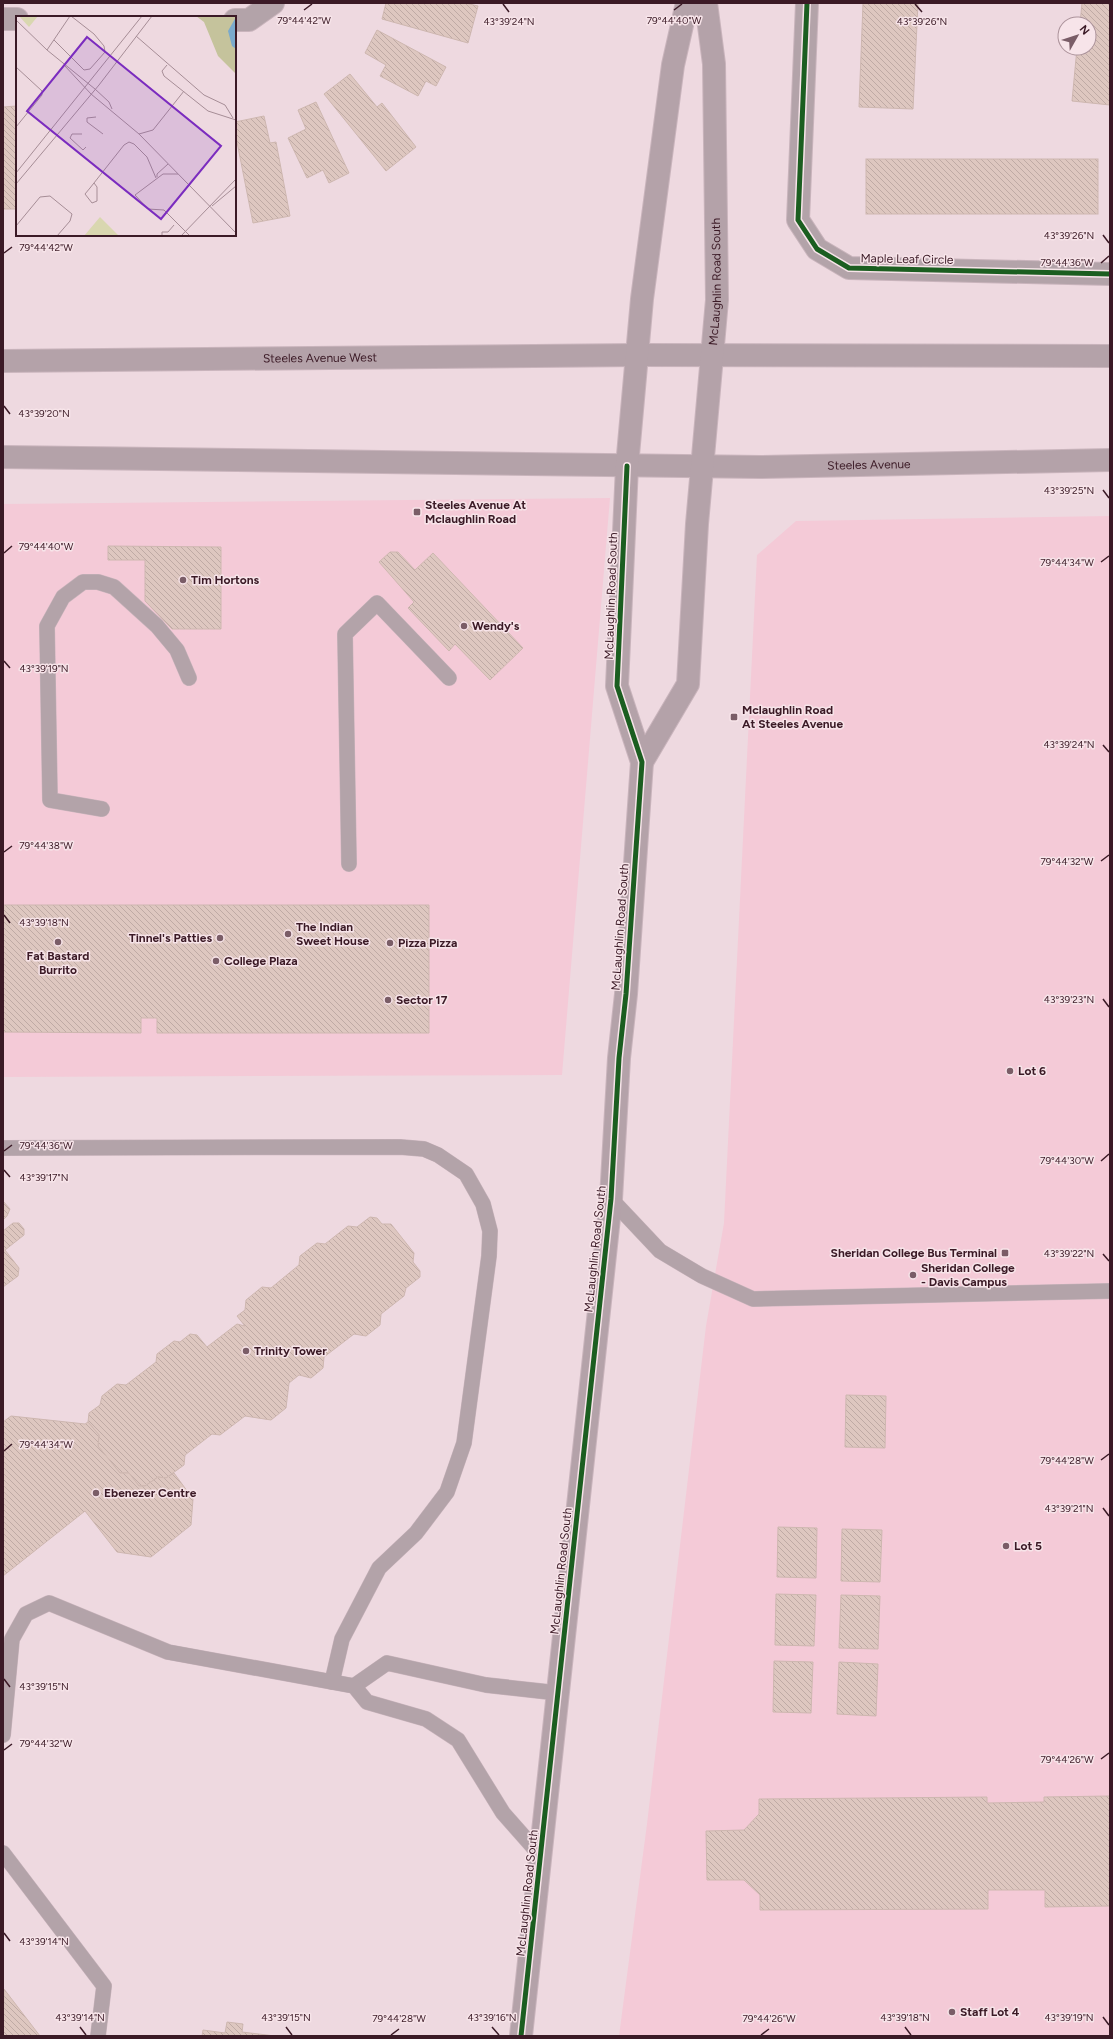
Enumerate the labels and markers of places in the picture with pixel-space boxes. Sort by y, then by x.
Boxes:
place label: Steeles Avenue At Mclaughlin Road [425,498,526,526]
marker: Steeles Avenue At Mclaughlin Road [412,507,422,517]
place label: Tim Hortons [191,573,259,587]
marker: Tim Hortons [178,575,188,585]
place label: Wendy's [472,619,520,633]
marker: Wendy's [459,621,469,631]
place label: Mclaughlin Road At Steeles Avenue [742,703,843,731]
marker: Mclaughlin Road At Steeles Avenue [729,712,739,722]
place label: The Indian Sweet House [296,920,369,948]
marker: The Indian Sweet House [283,929,293,939]
place label: Tinnel's Patties [129,931,212,945]
marker: Tinnel's Patties [215,933,225,943]
place label: Pizza Pizza [398,936,457,950]
marker: Fat Bastard Burrito [53,937,63,947]
marker: Pizza Pizza [385,938,395,948]
place label: Fat Bastard Burrito [27,949,89,977]
place label: College Plaza [224,954,298,968]
marker: College Plaza [211,956,221,966]
place label: Sector 17 [396,993,448,1007]
marker: Sector 17 [383,995,393,1005]
place label: Lot 6 [1018,1064,1046,1078]
marker: Lot 6 [1005,1066,1015,1076]
place label: Sheridan College Bus Terminal [831,1246,997,1260]
marker: Sheridan College Bus Terminal [1000,1248,1010,1258]
place label: Sheridan College - Davis Campus [921,1261,1015,1289]
marker: Sheridan College - Davis Campus [908,1270,918,1280]
place label: Trinity Tower [254,1344,327,1358]
marker: Trinity Tower [241,1346,251,1356]
place label: Ebenezer Centre [104,1486,197,1500]
marker: Ebenezer Centre [91,1488,101,1498]
place label: Lot 5 [1014,1539,1042,1553]
marker: Lot 5 [1001,1541,1011,1551]
place label: Staff Lot 4 [960,2005,1020,2019]
marker: Staff Lot 4 [947,2007,957,2017]

